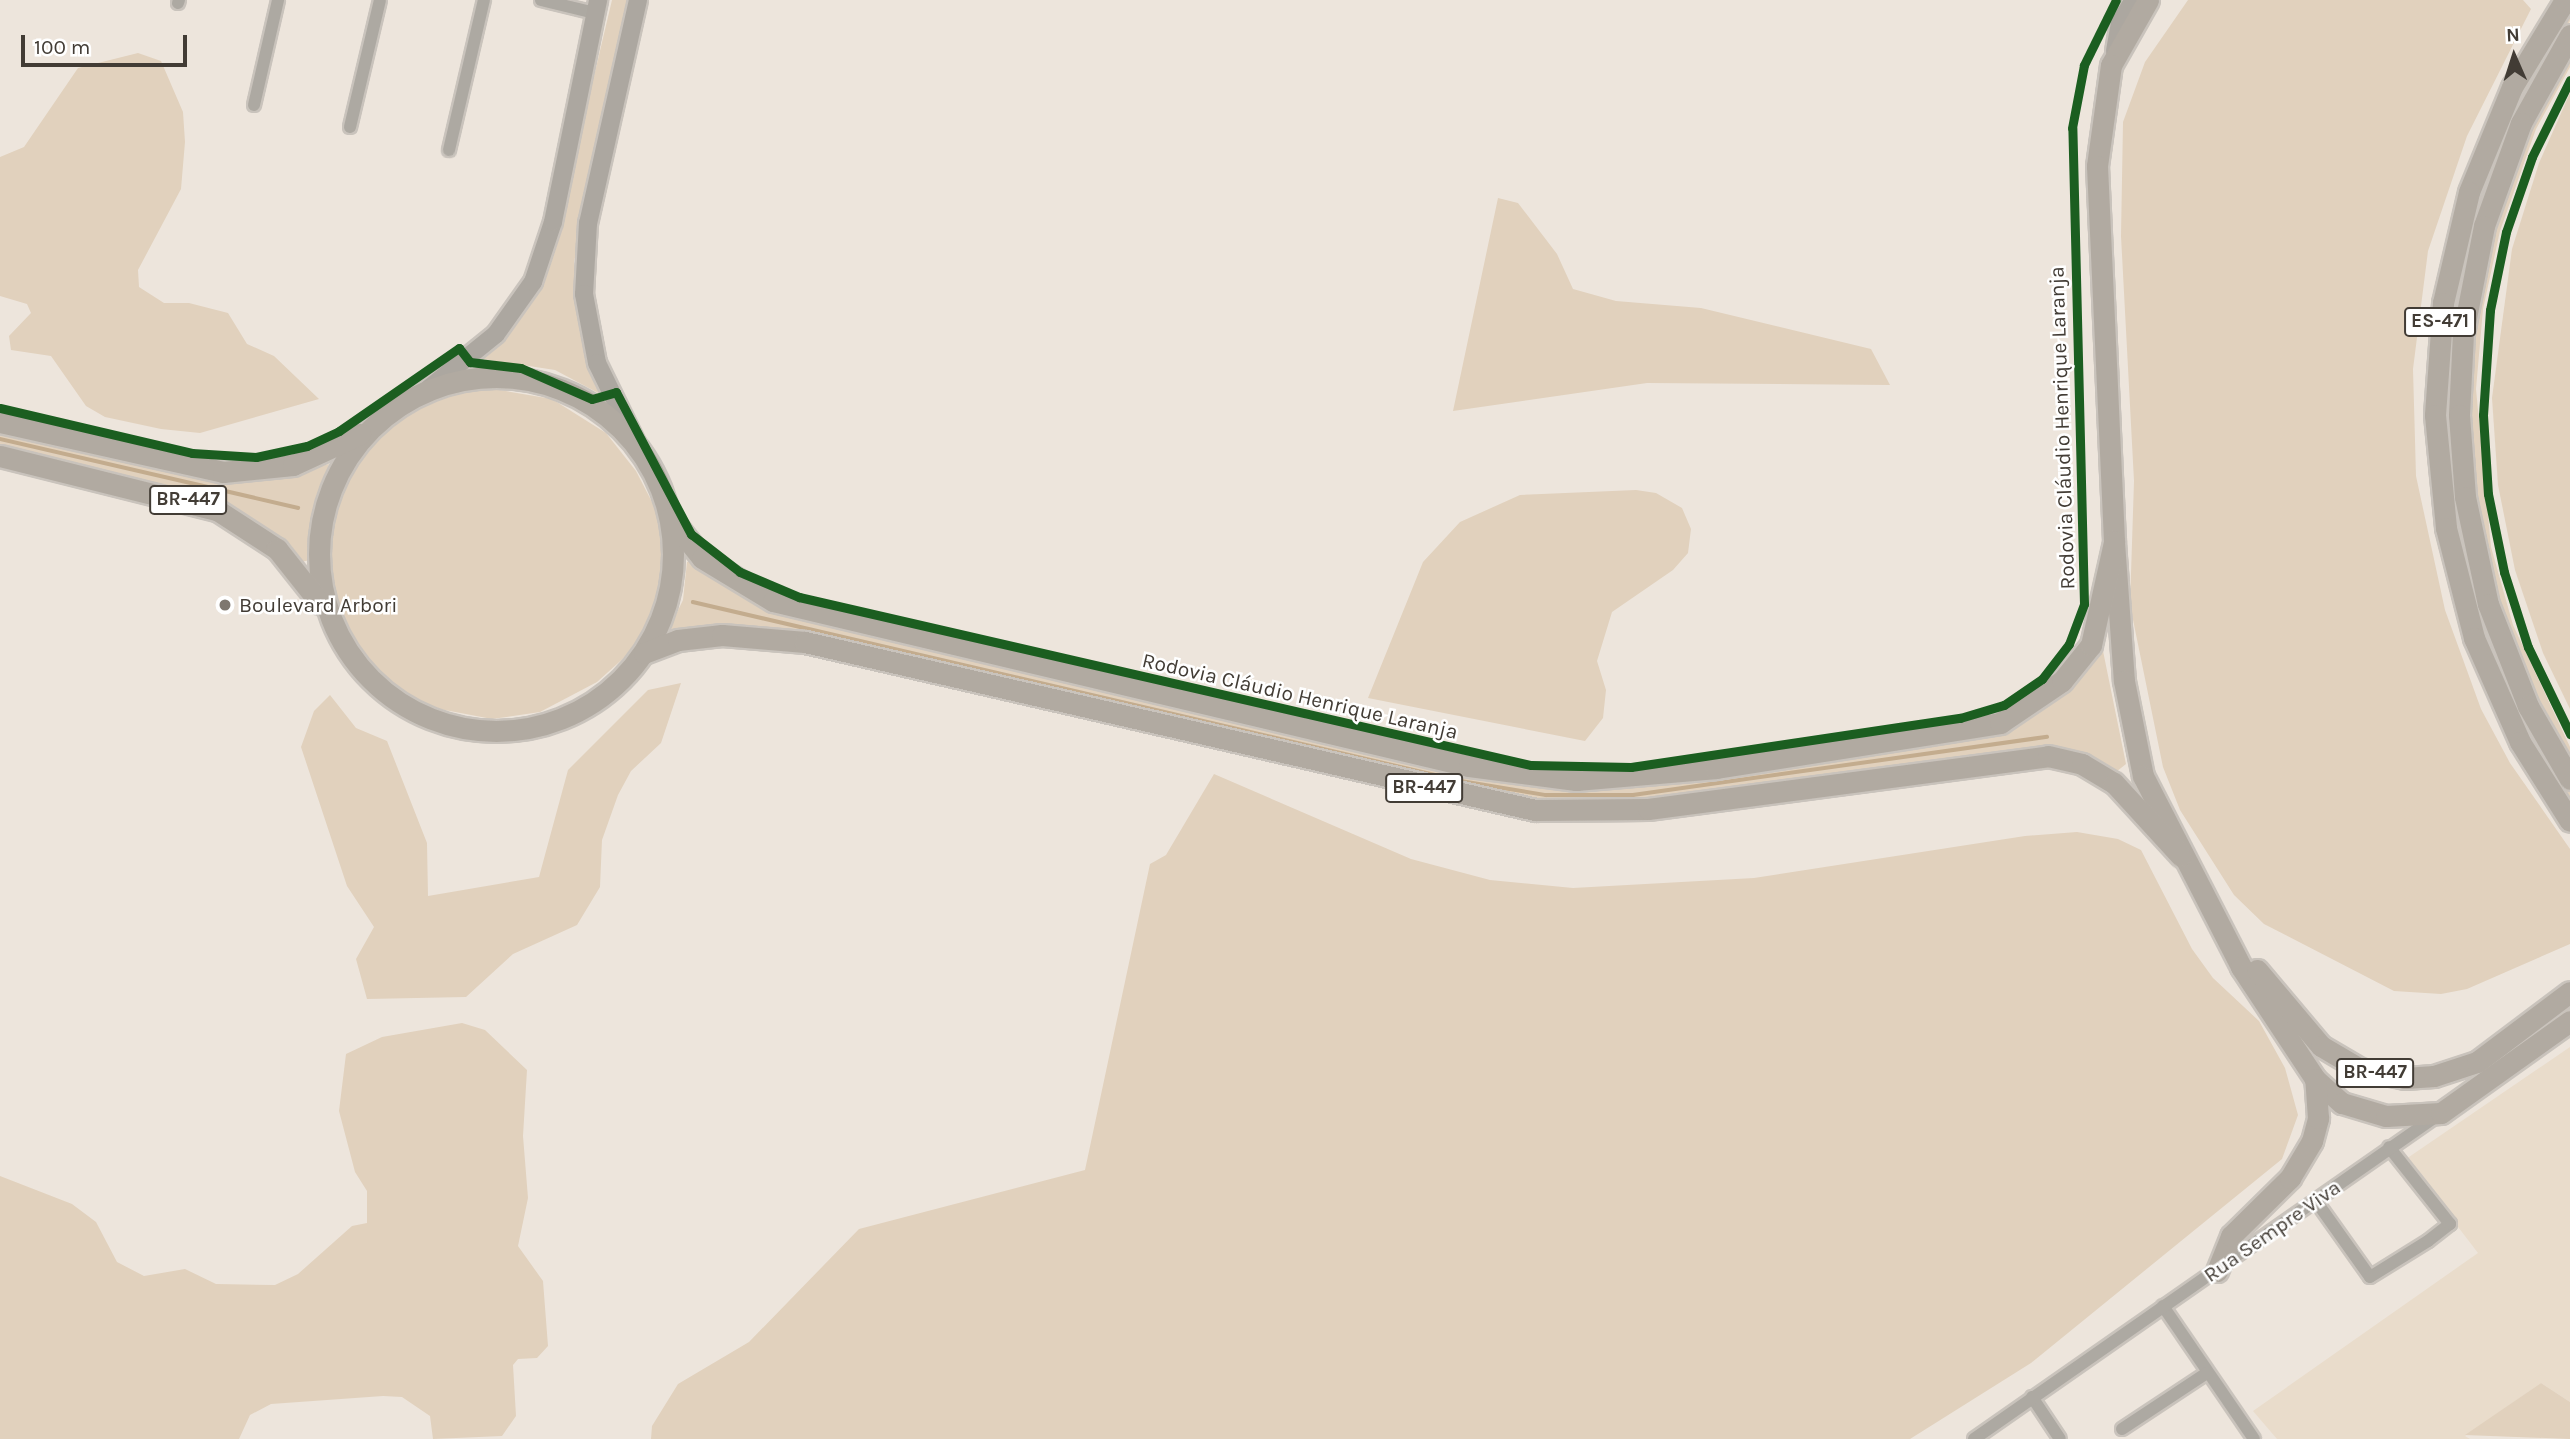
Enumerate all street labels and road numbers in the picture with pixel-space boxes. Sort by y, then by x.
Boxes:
street label: Rodovia Cláudio Henrique Laranja [2044,266,2080,590]
road number: ES-471 [2403,306,2477,338]
road number: BR-447 [148,485,228,516]
street label: Rodovia Cláudio Henrique Laranja [1140,647,1460,745]
road number: BR-447 [1384,772,1464,804]
road number: BR-447 [2335,1058,2415,1088]
street label: Rua Sempre Viva [2199,1174,2345,1288]

